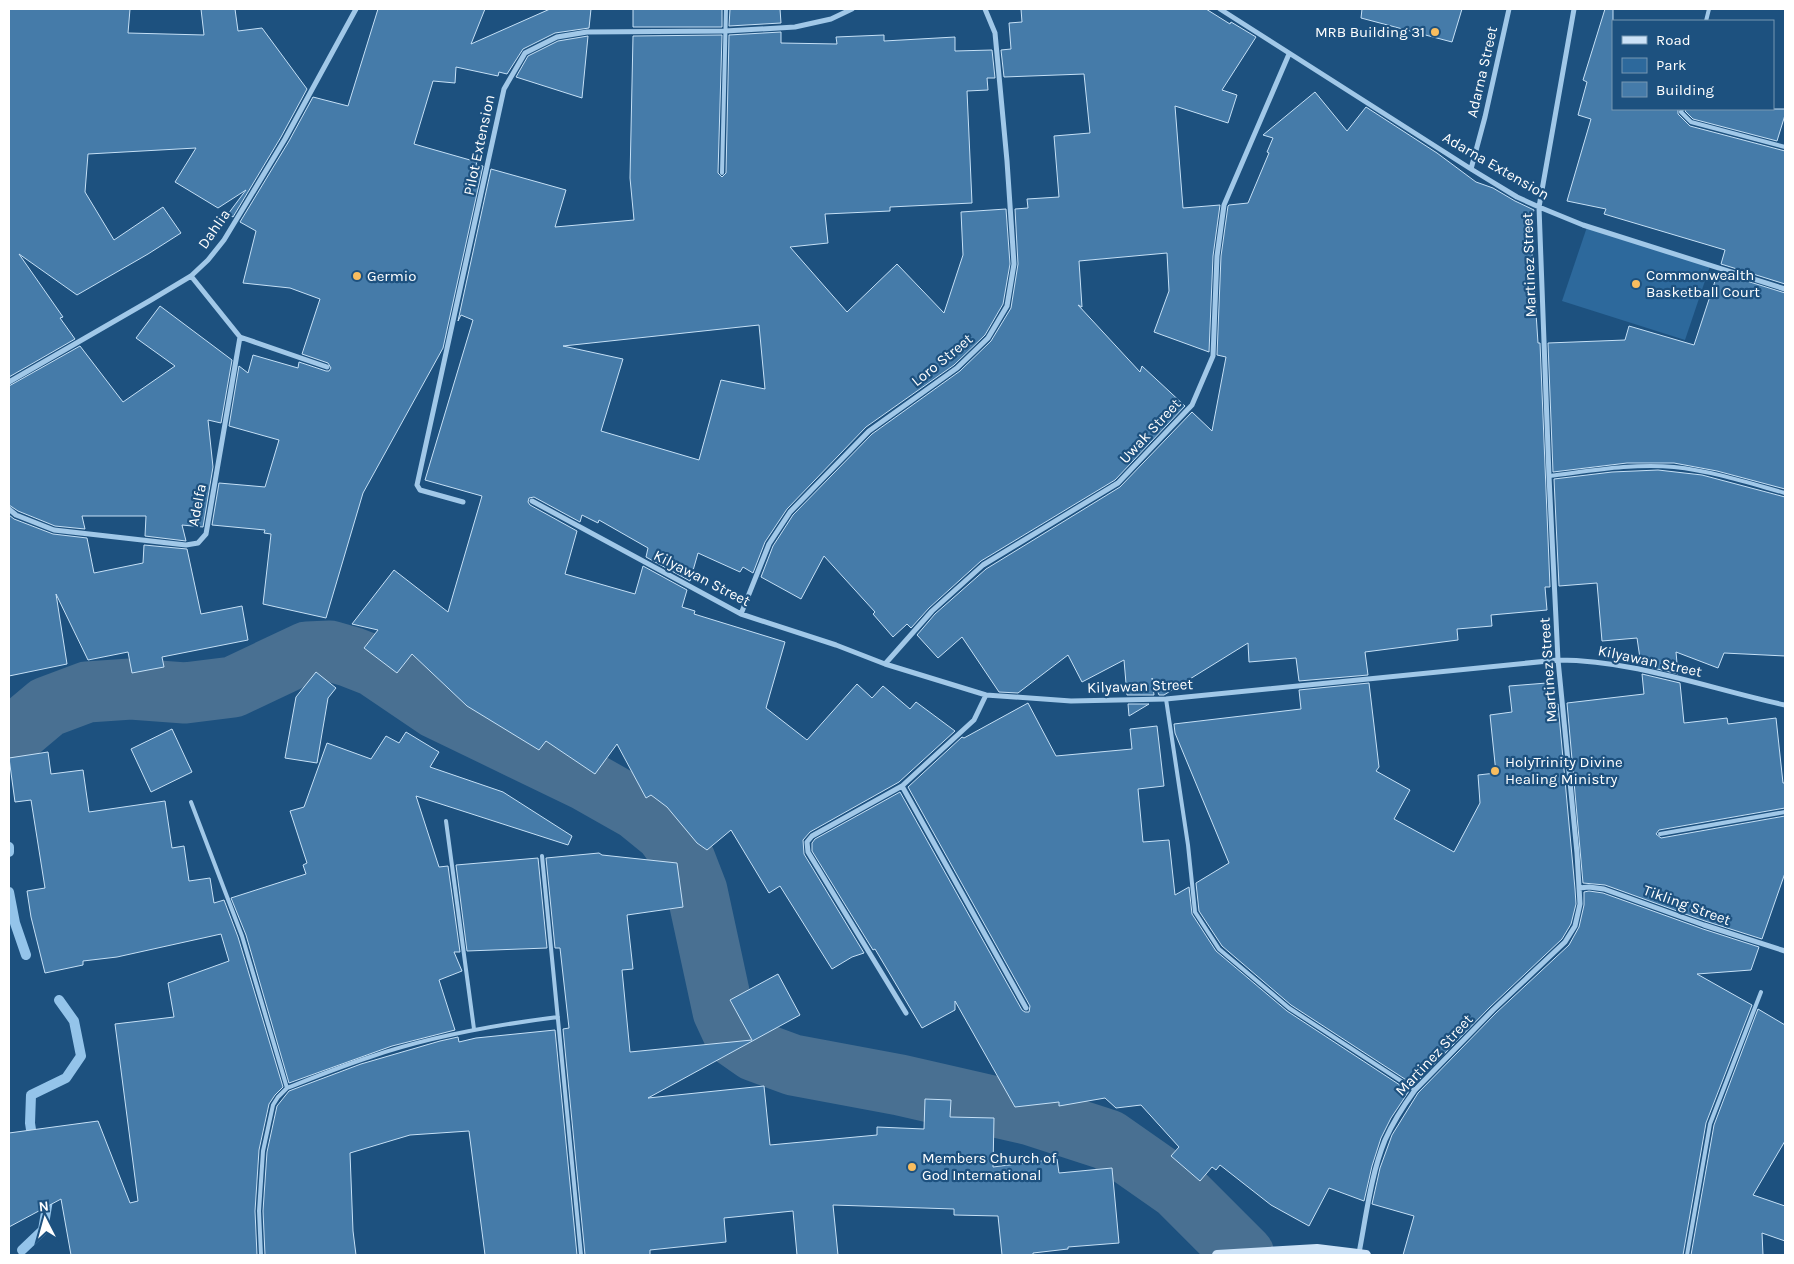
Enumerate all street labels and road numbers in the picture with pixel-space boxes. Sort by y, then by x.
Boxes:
street label: Adarna Street [1463,24,1501,119]
street label: Pilot Extension [460,93,498,197]
street label: Adarna Extension [1439,128,1553,204]
street label: Dahlia [194,206,234,252]
street label: Martinez Street [1518,212,1540,318]
street label: Loro Street [908,330,977,390]
street label: Uwak Street [1115,395,1185,467]
street label: Adelfa [184,482,210,528]
street label: Kilyawan Street [651,546,754,610]
street label: Martinez Street [1535,617,1561,723]
street label: Kilyawan Street [1596,641,1704,681]
street label: Kilyawan Street [1087,675,1194,697]
street label: Tikling Street [1641,881,1733,929]
street label: Martinez Street [1392,1010,1477,1100]

